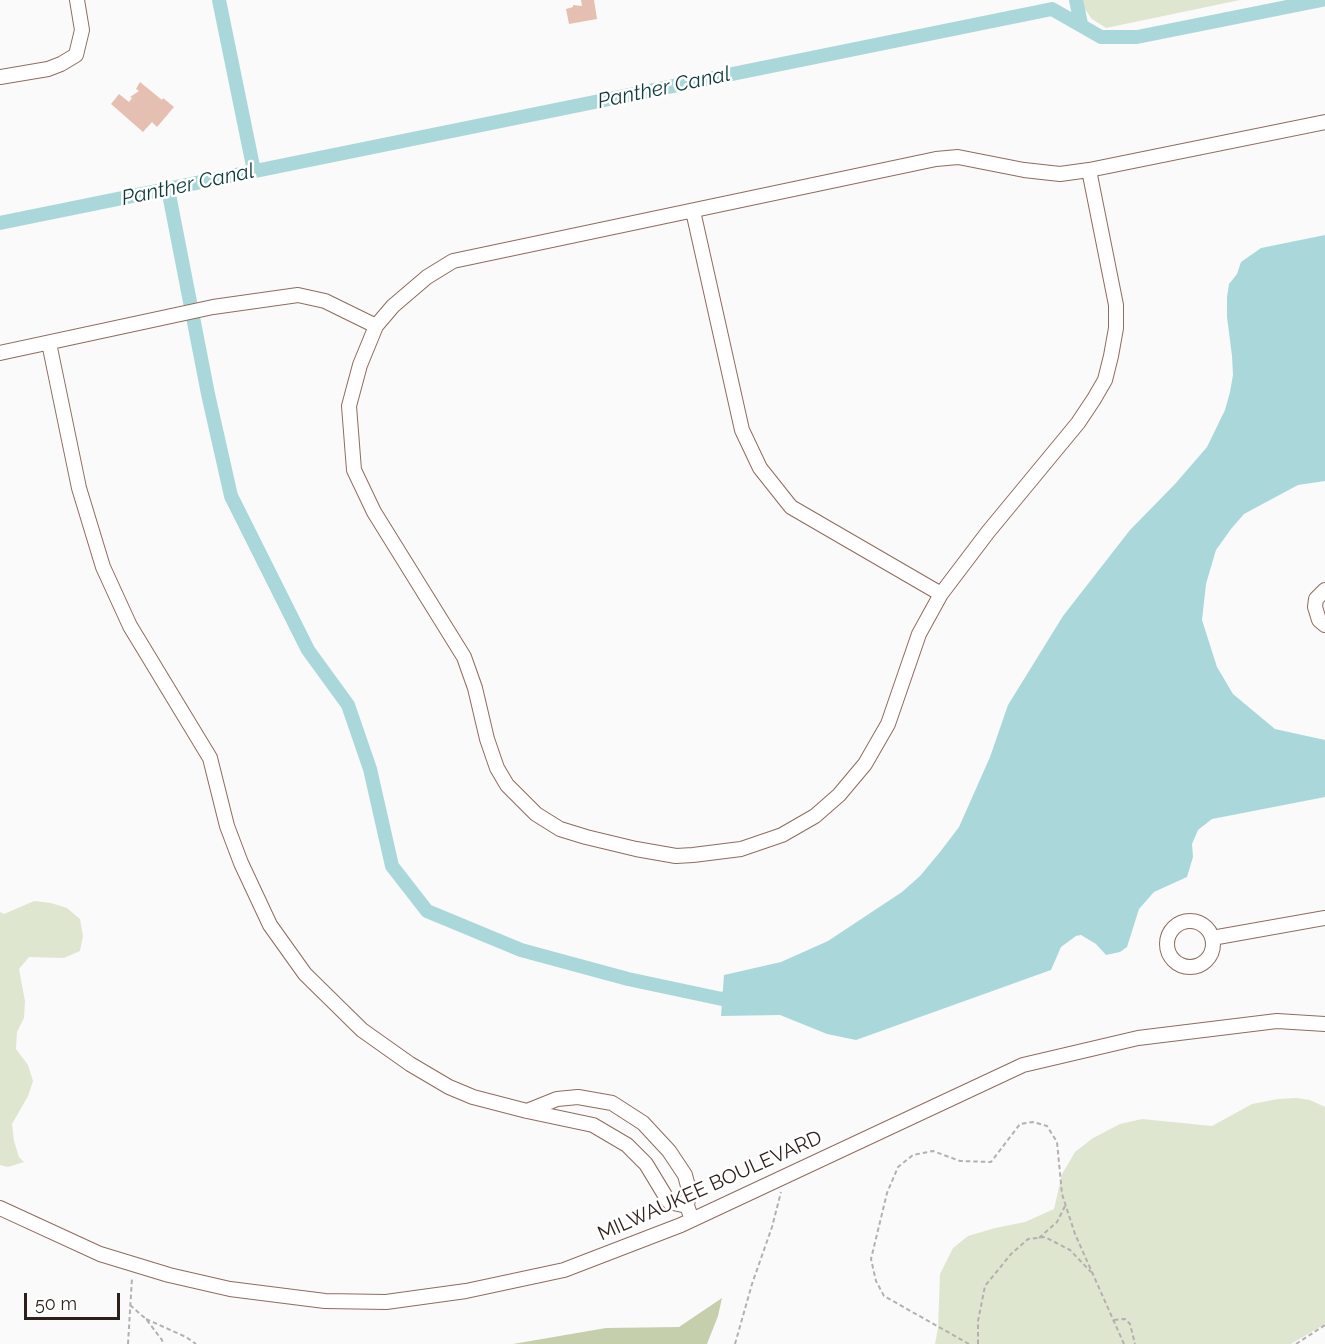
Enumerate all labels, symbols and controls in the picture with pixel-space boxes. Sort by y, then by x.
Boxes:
water label: Panther Canal [595,62,733,114]
water label: Panther Canal [119,159,257,211]
street label: MILWAUKEE BOULEVARD [594,1126,826,1246]
scale bar [27,1281,123,1319]
text: 50 m [35,1293,77,1314]

